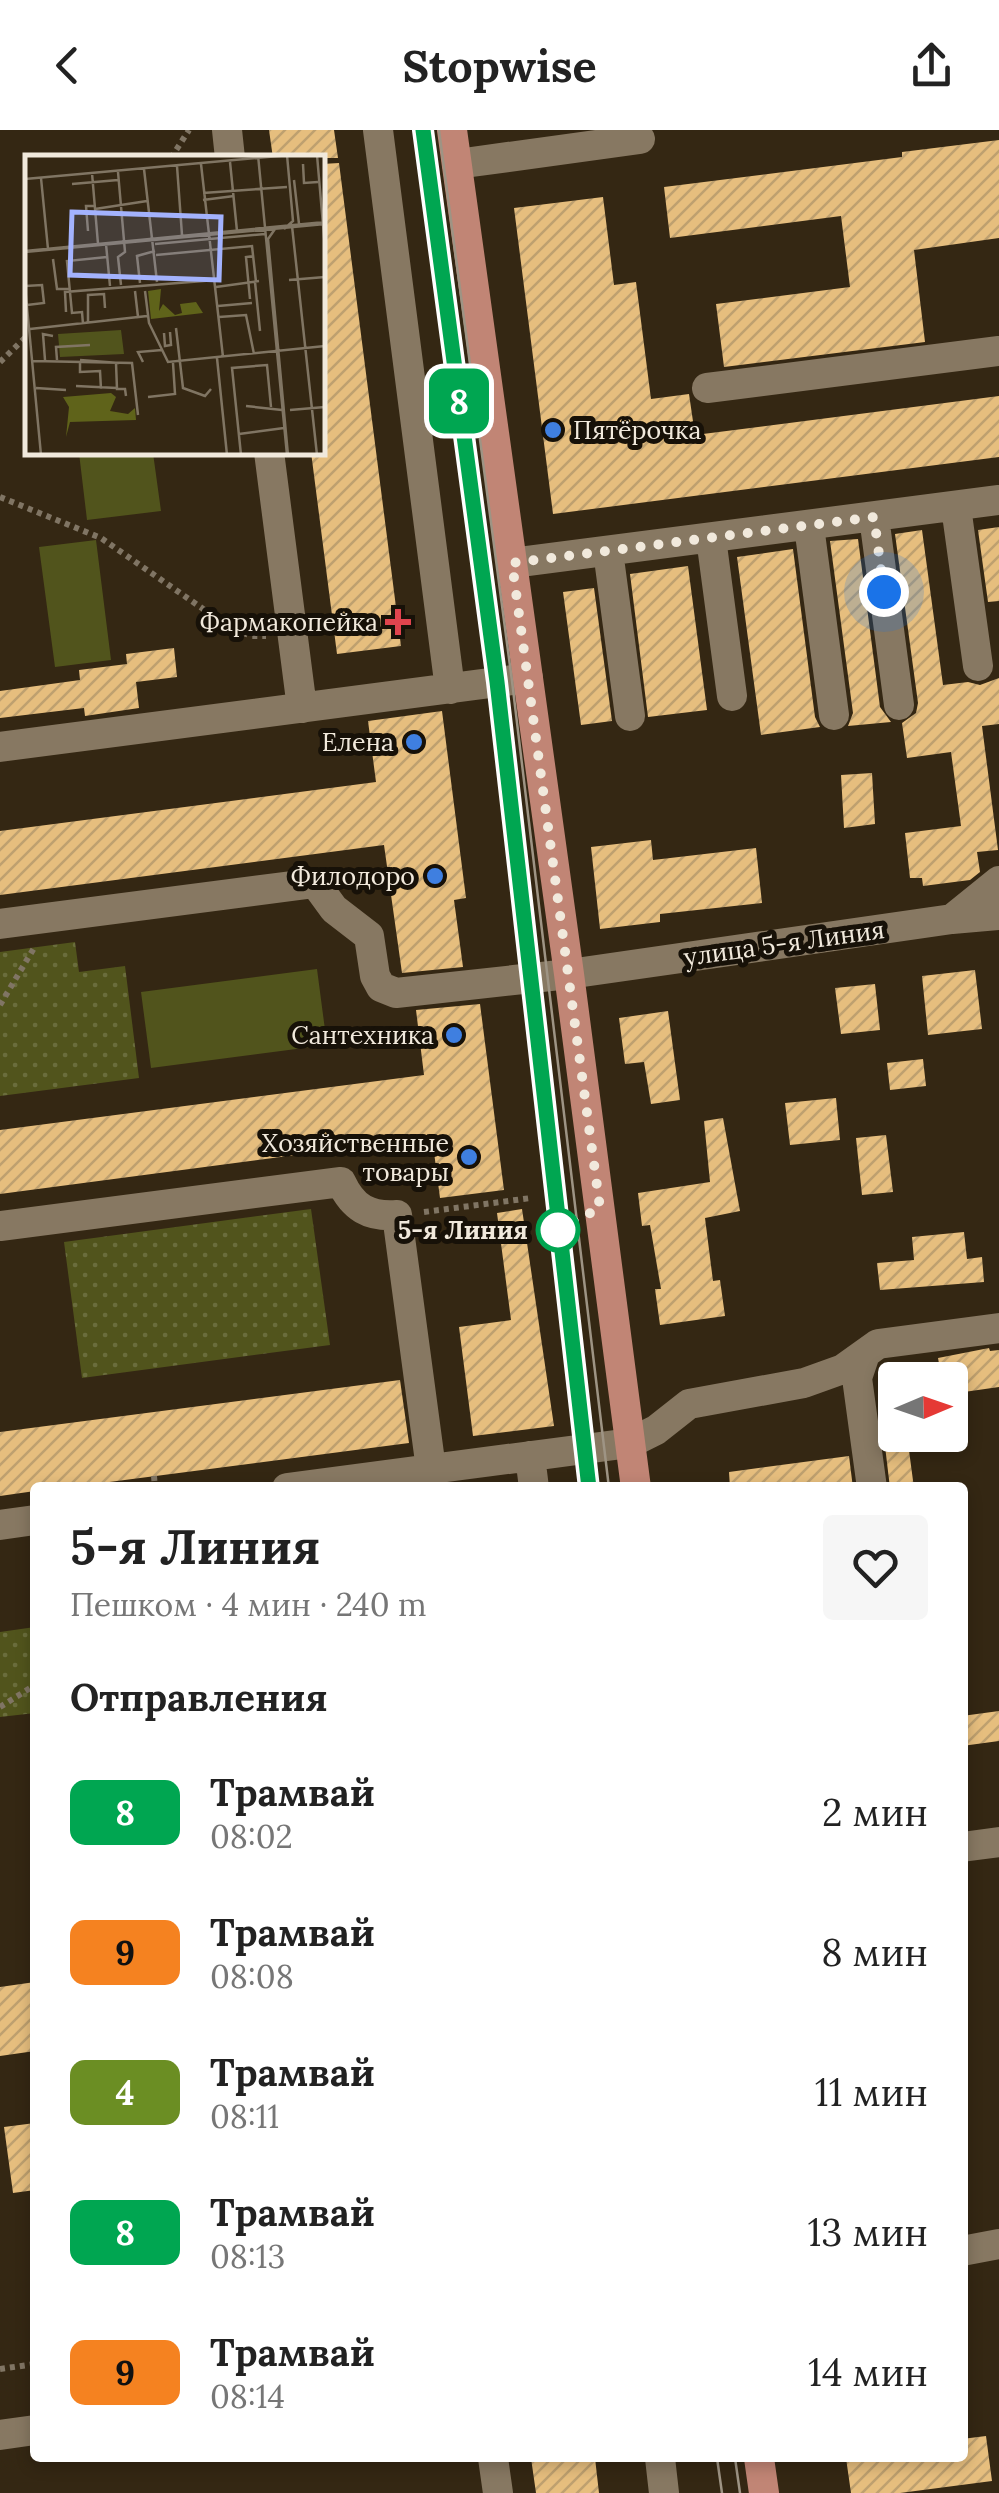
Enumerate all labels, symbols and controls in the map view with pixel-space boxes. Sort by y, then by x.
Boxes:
text: Stopwise [402,37,597,94]
icon: back [40,38,95,93]
icon: share [904,38,959,93]
inset map [25,155,325,455]
line badge: 8 [426,368,492,434]
text: 8 [449,379,469,424]
place label: Пятёрочка [573,414,701,446]
marker: Пятёрочка [542,419,564,441]
your location [859,567,909,617]
place label: Фармакопейка [200,606,378,638]
marker: Фармакопейка [387,611,409,633]
place label: Елена [322,726,394,758]
marker: Елена [403,731,425,753]
place label: Филодоро [290,860,415,892]
marker: Филодоро [424,865,446,887]
street label: улица 5-я Линия [682,913,886,973]
place label: Сантехника [291,1019,434,1051]
marker: Сантехника [443,1024,465,1046]
place label: Хозяйственные товары [262,1127,449,1188]
marker: Хозяйственные товары [458,1146,480,1168]
marker: 5-я Линия [537,1209,579,1251]
place label: 5-я Линия [398,1214,528,1246]
north arrow [878,1362,968,1452]
map controls [878,1362,968,1452]
button: heart [823,1515,928,1620]
text: 5-я Линия [70,1516,320,1577]
text: Пешком · 4 мин · 240 m [70,1584,427,1625]
text: Отправления [70,1673,328,1721]
text: Трамвай [210,1768,375,1816]
text: 2 мин [822,1788,928,1836]
text: 8 [115,1790,135,1835]
text: 08:02 [210,1816,293,1857]
text: Трамвай [210,1908,375,1956]
text: 8 мин [821,1928,928,1976]
text: 9 [115,1930,135,1975]
text: 08:08 [210,1956,294,1997]
text: Трамвай [210,2048,375,2096]
text: 11 мин [815,2068,928,2116]
text: 4 [115,2070,135,2115]
text: 08:11 [210,2096,279,2137]
text: Трамвай [210,2188,375,2236]
text: 13 мин [808,2208,928,2256]
text: 8 [115,2210,135,2255]
text: 08:13 [210,2236,285,2277]
text: Трамвай [210,2328,375,2376]
text: 14 мин [808,2348,928,2396]
text: 9 [115,2350,135,2395]
text: 08:14 [210,2376,285,2417]

